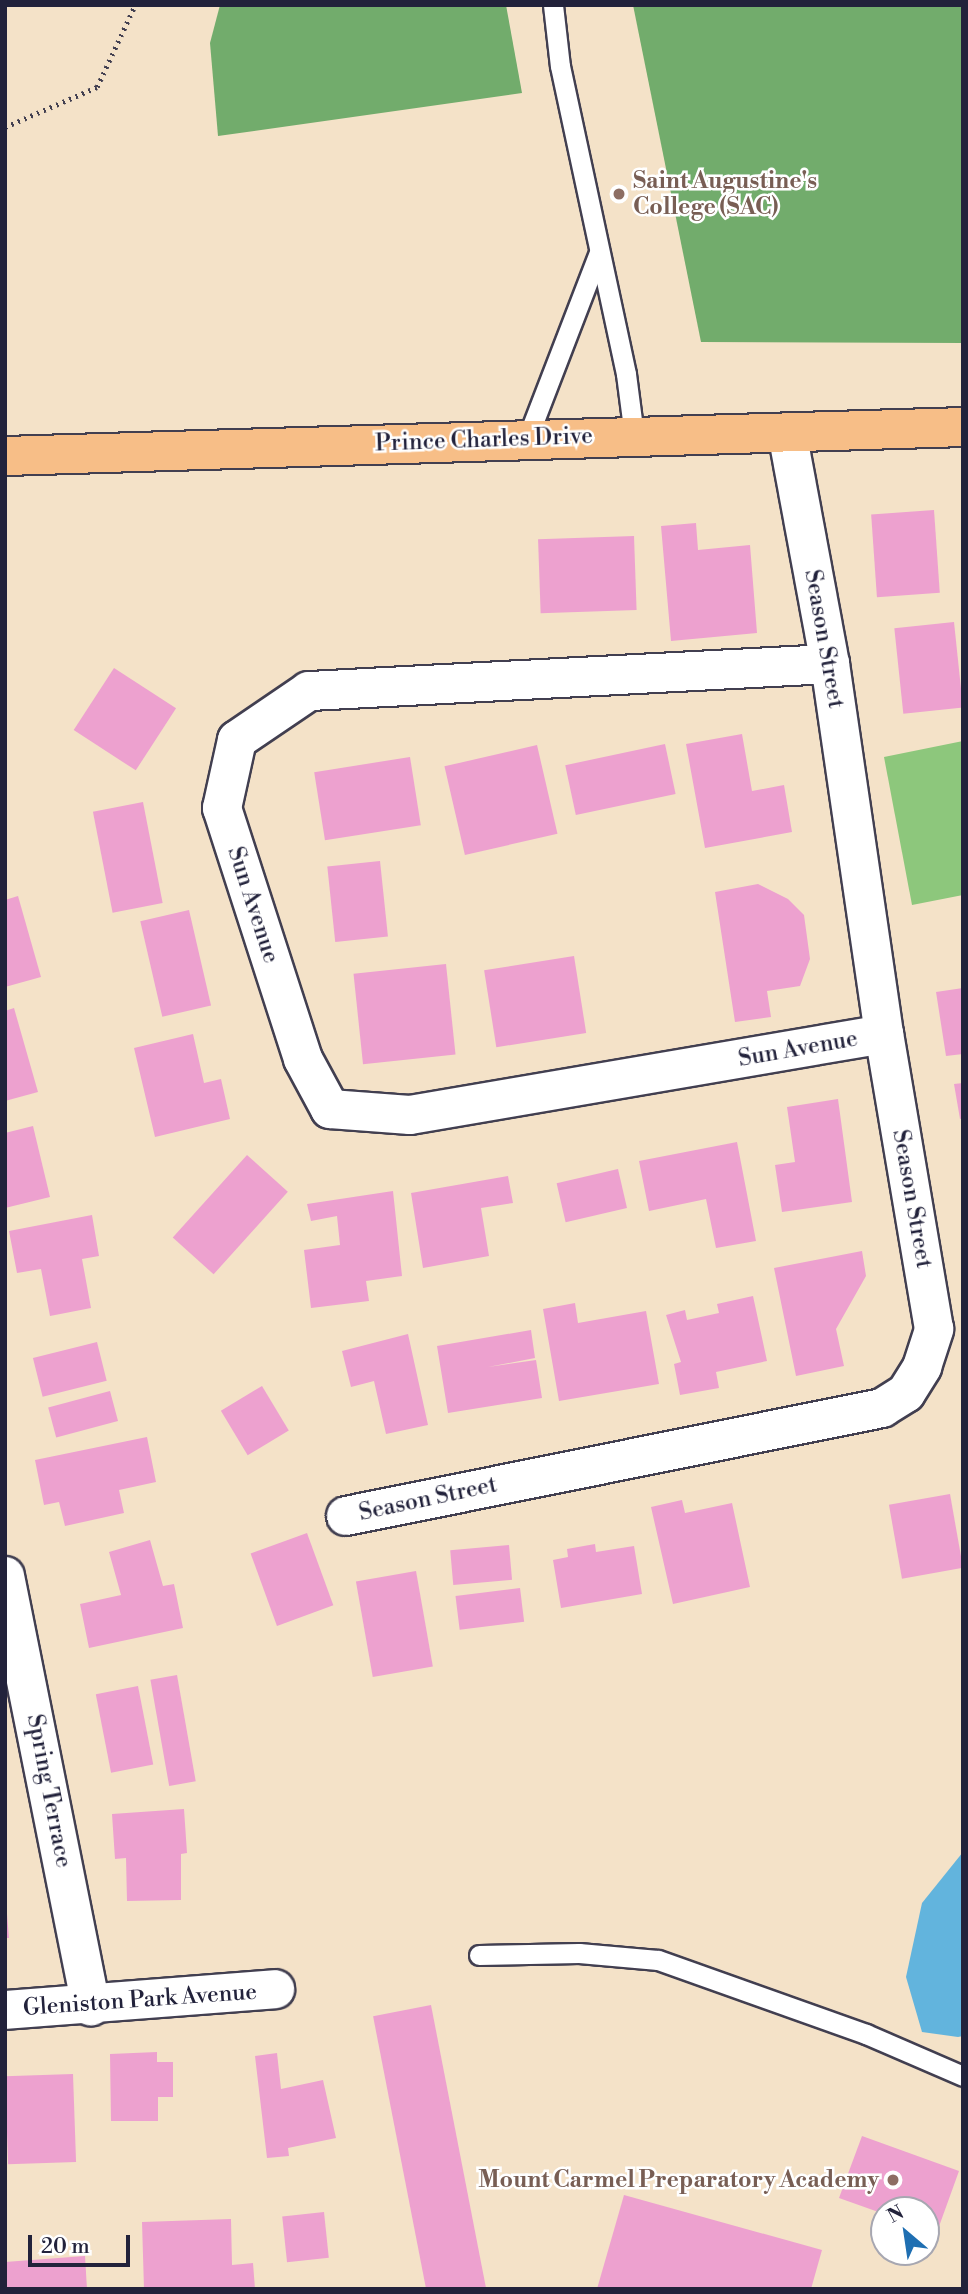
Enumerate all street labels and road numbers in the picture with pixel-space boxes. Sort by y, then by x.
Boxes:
street label: Prince Charles Drive [375,422,593,458]
street label: Season Street [798,567,850,711]
street label: Sun Avenue [221,843,285,967]
street label: Sun Avenue [736,1025,860,1073]
street label: Season Street [886,1127,938,1271]
street label: Season Street [356,1471,500,1527]
street label: Spring Terrace [21,1712,77,1870]
street label: Gleniston Park Avenue [22,1978,258,2022]

